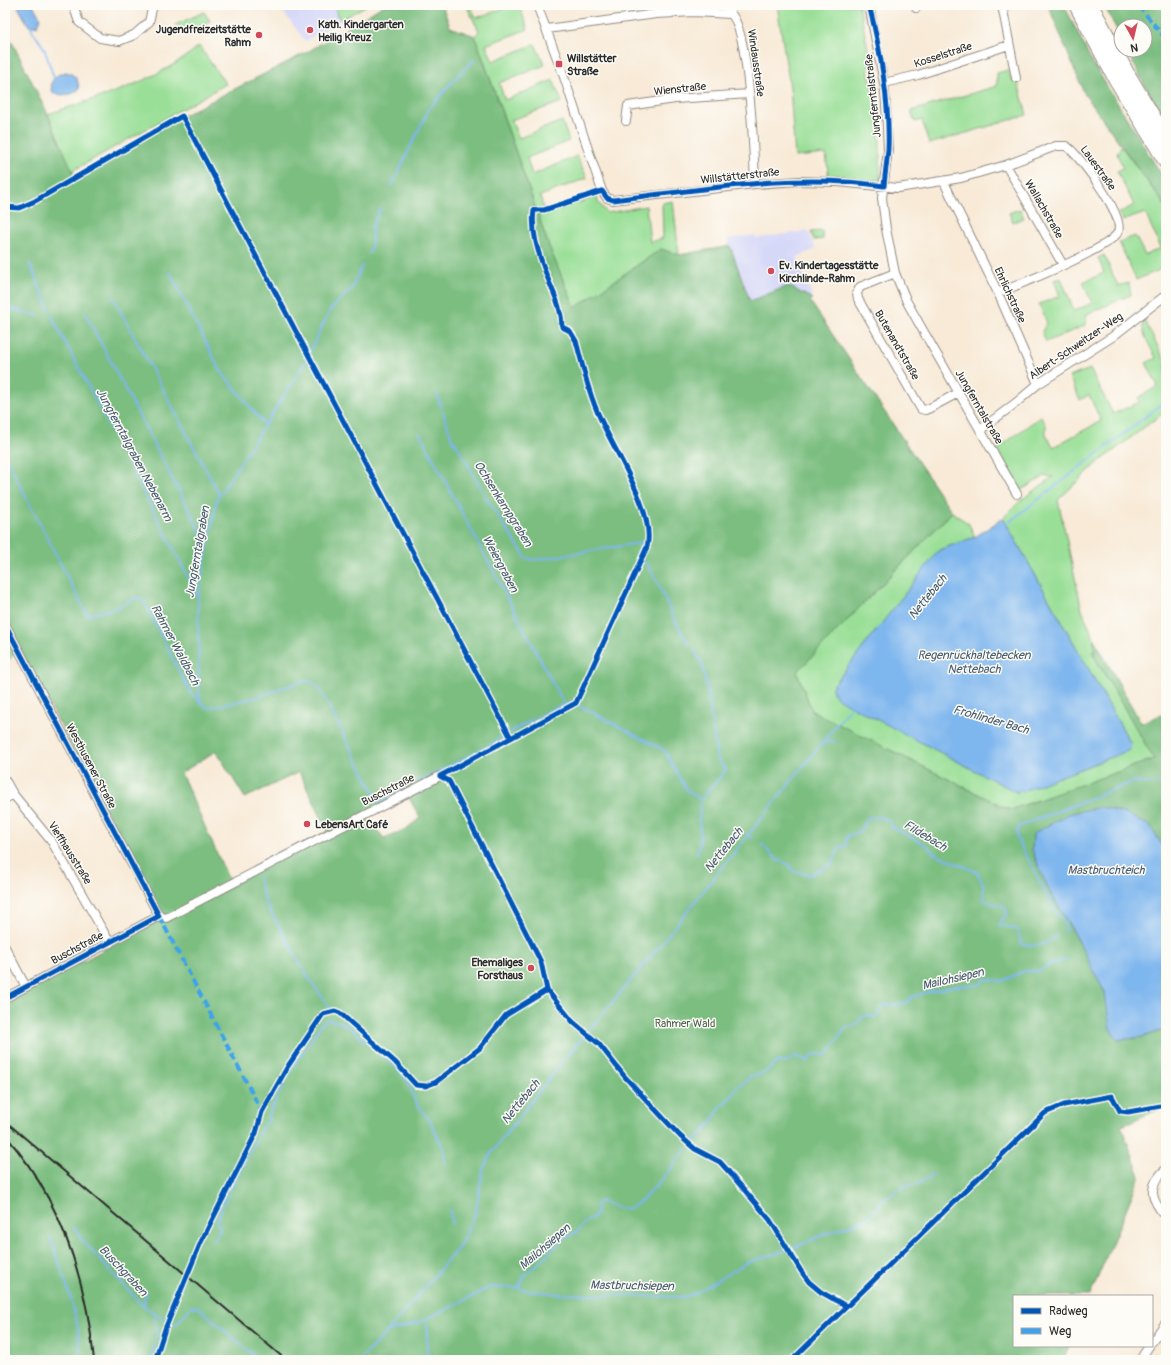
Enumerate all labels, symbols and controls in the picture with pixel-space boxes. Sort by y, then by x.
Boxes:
place label: Kath. Kindergarten Heilig Kreuz [318,18,404,44]
north arrow [1113,18,1153,58]
place label: Jugendfreizeitstätte Rahm [156,23,252,49]
marker: Kath. Kindergarten Heilig Kreuz [305,25,315,35]
street label: Windausstraße [745,28,767,98]
marker: Jugendfreizeitstätte Rahm [254,30,264,40]
street label: Kosselstraße [912,39,974,70]
text: N [1129,40,1139,54]
place label: Willstätter Straße [567,52,617,78]
street label: Jungferntalstraße [862,53,884,138]
marker: Willstätter Straße [554,59,564,69]
street label: Wienstraße [653,80,707,98]
street label: Lauestraße [1077,143,1119,193]
street label: Willstätterstraße [700,165,781,187]
street label: Wallachstraße [1022,177,1066,241]
place label: Ev. Kindertagesstätte Kirchlinde-Rahm [779,259,879,285]
street label: Ehrlichstraße [991,265,1029,325]
marker: Ev. Kindertagesstätte Kirchlinde-Rahm [766,266,776,276]
street label: Butenandtstraße [872,308,922,383]
street label: Albert-Schweitzer-Weg [1027,310,1126,382]
street label: Jungferntalstraße [952,367,1006,447]
water label: Jungferntalgraben Nebenarm [92,386,176,525]
water label: Ochsenkampgraben [471,458,536,551]
water label: Jungferntalgraben [183,504,214,599]
water label: Weiergraben [479,533,522,596]
water label: Nettebach [906,571,951,622]
water label: Rahmer Waldbach [147,602,203,689]
water label: Regenrückhaltebecken Nettebach [917,648,1032,677]
water label: Frohlinder Bach [951,702,1032,738]
street label: Westhusener Straße [63,721,119,811]
street label: Buschstraße [360,771,417,809]
water label: Fildebach [901,817,950,855]
place label: LebensArt Café [315,818,388,831]
street label: Vieffhausstraße [46,819,95,887]
marker: LebensArt Café [302,819,312,829]
water label: Nettebach [702,824,747,875]
water label: Mastbruchteich [1068,863,1146,878]
street label: Buschstraße [49,929,106,967]
place label: Ehemaliges Forsthaus [471,956,523,982]
marker: Ehemaliges Forsthaus [526,963,536,973]
water label: Mailohsiepen [921,964,986,993]
park label: Rahmer Wald [655,1017,715,1030]
water label: Nettebach [499,1076,544,1127]
water label: Mailohsiepen [516,1220,575,1273]
water label: Buschgraben [96,1242,151,1300]
water label: Mastbruchsiepen [590,1278,675,1294]
legend [1013,1295,1153,1347]
text: Radweg [1049,1304,1087,1319]
text: Weg [1049,1324,1071,1339]

